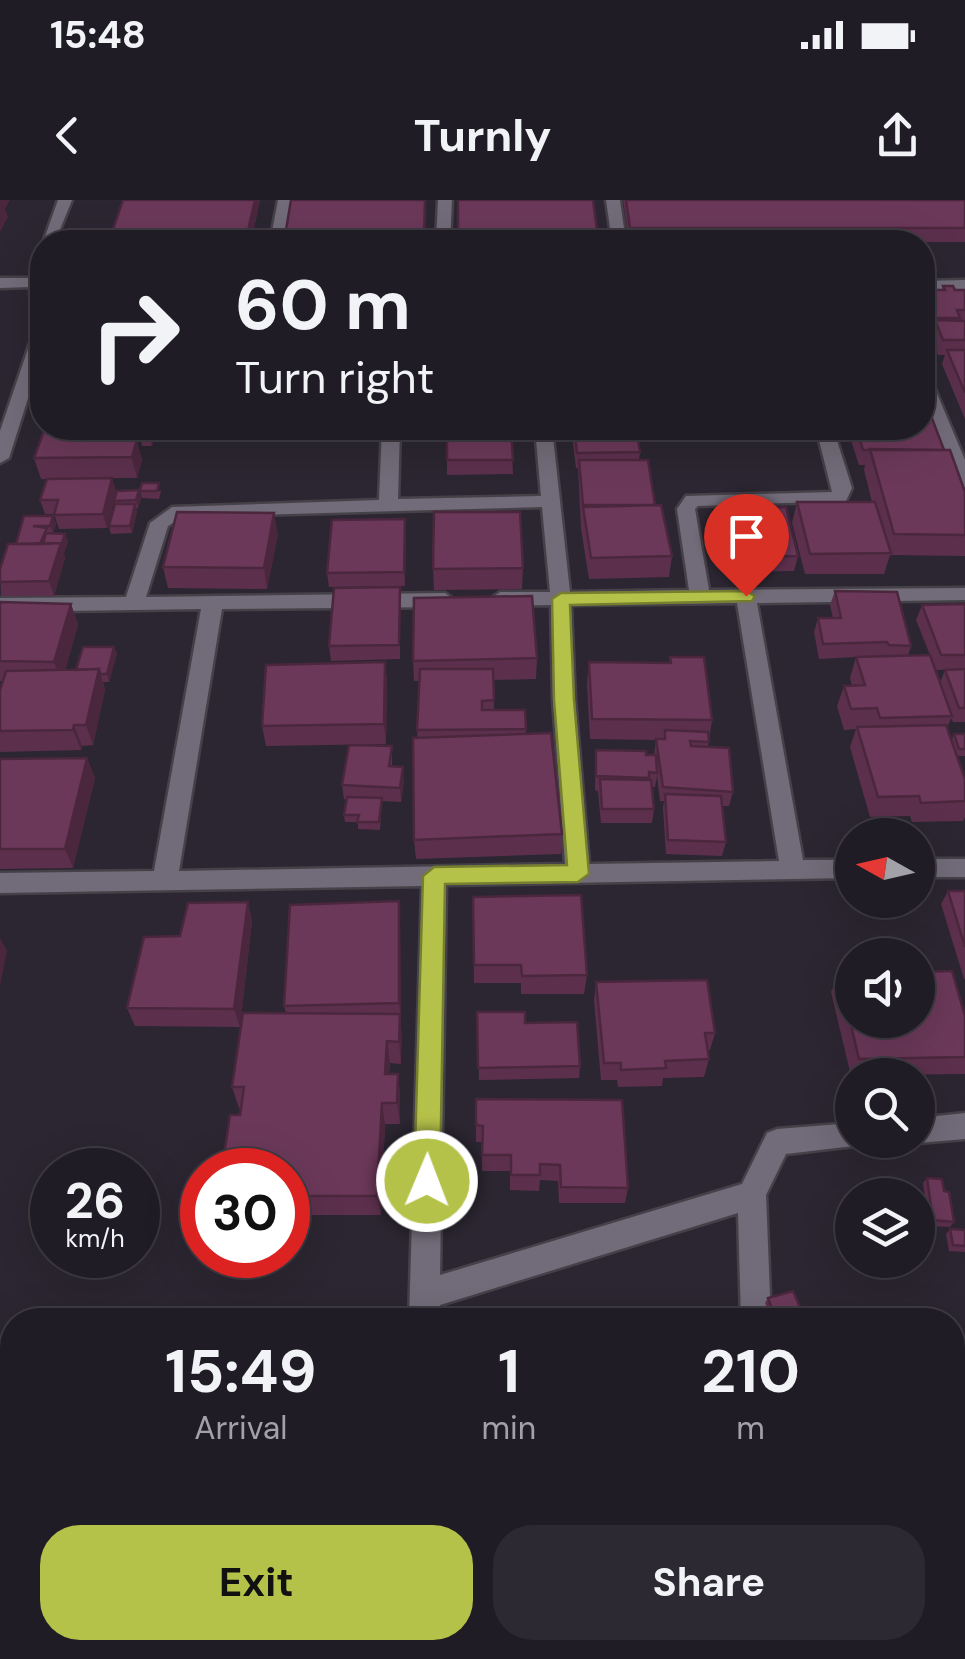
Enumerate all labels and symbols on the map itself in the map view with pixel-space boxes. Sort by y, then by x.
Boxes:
pin [704,494,789,597]
north arrow [835,818,935,918]
position arrow [375,1129,479,1233]
speed limit sign: 30 [180,1148,310,1278]

